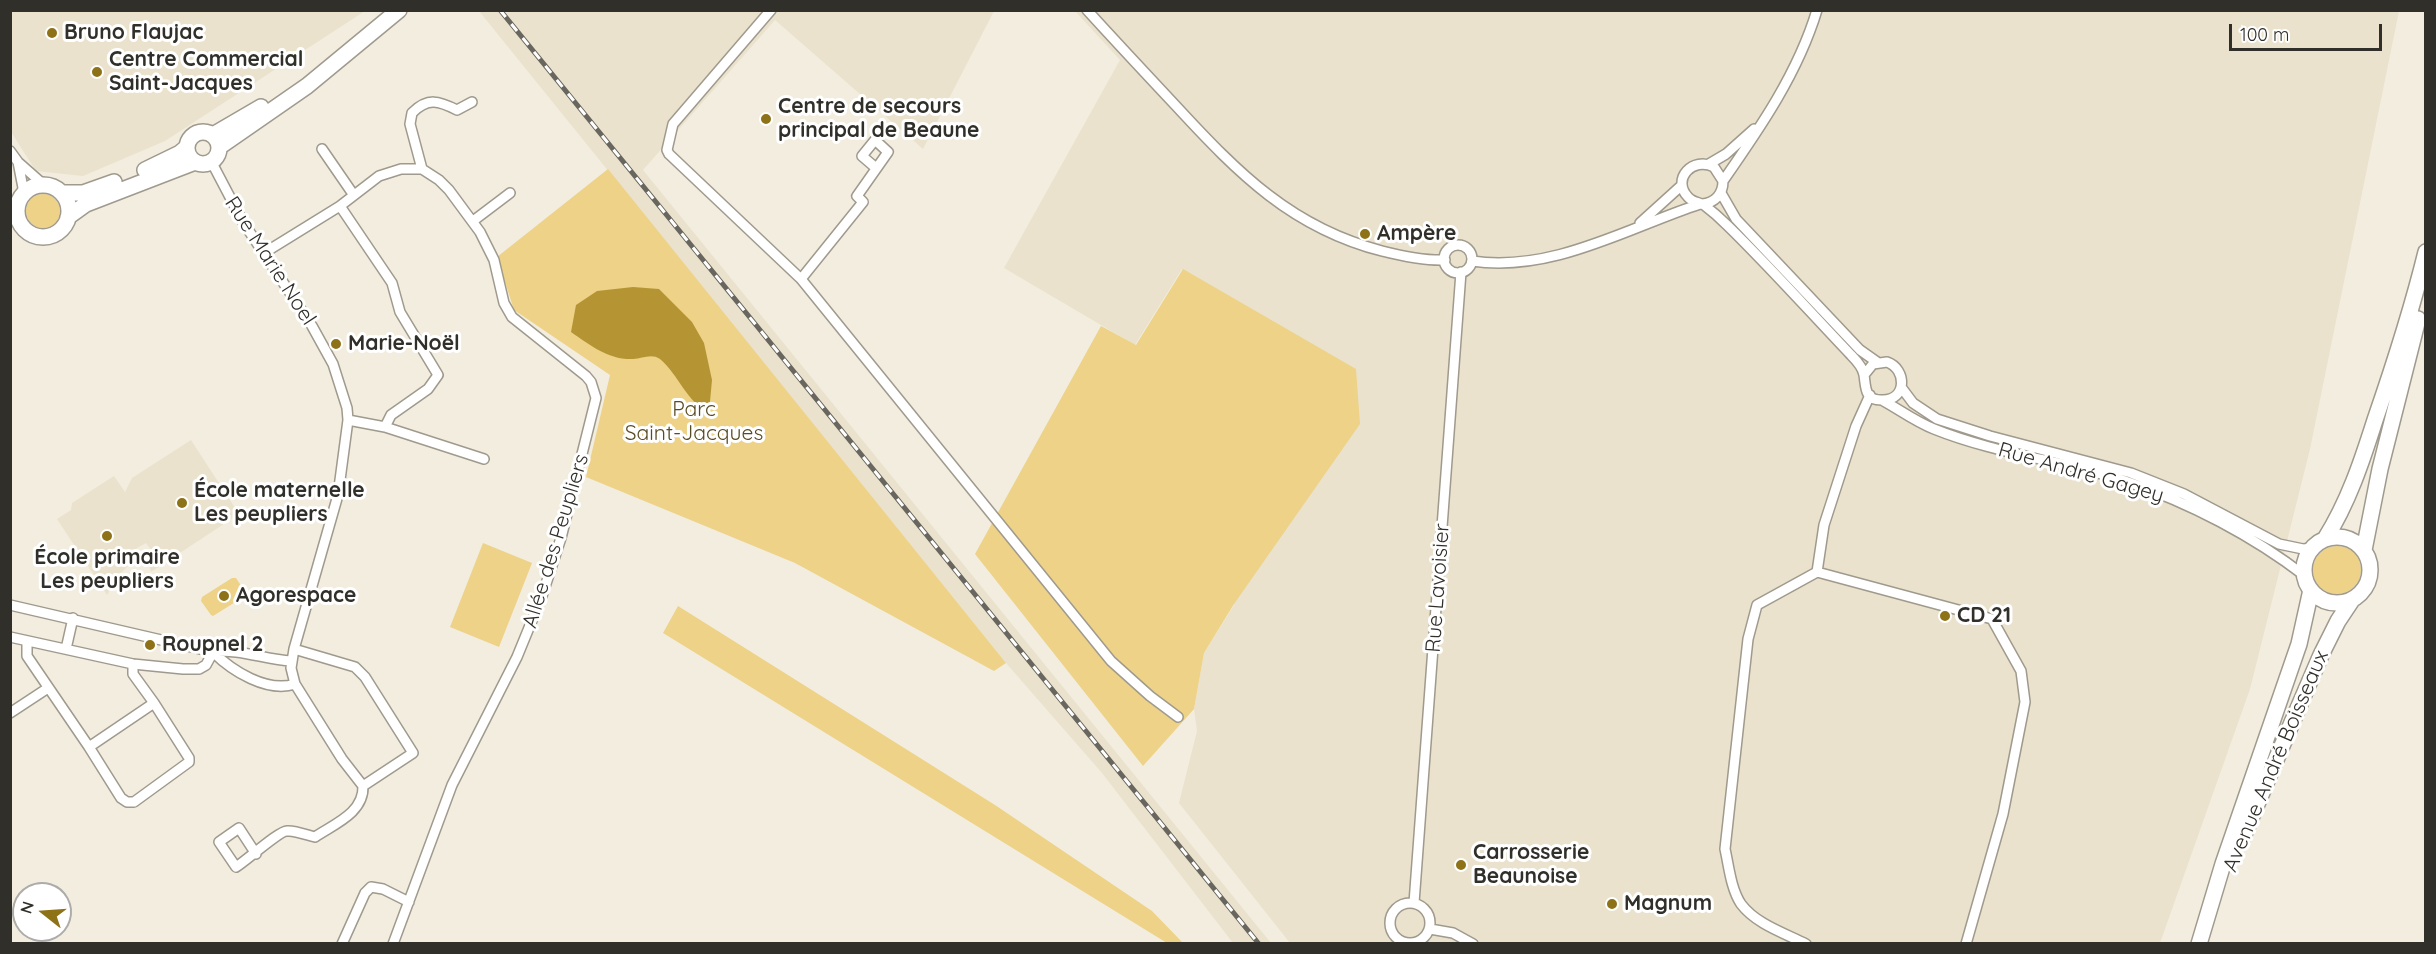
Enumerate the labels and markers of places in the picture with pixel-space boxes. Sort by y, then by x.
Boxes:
place label: Bruno Flaujac [64,20,203,46]
marker: Bruno Flaujac [45,26,59,40]
place label: Centre Commercial Saint-Jacques [109,47,303,97]
marker: Centre Commercial Saint-Jacques [90,65,104,79]
place label: Centre de secours principal de Beaune [778,94,979,144]
marker: Centre de secours principal de Beaune [759,112,773,126]
place label: Ampère [1377,221,1456,247]
marker: Ampère [1358,227,1372,241]
place label: Marie-Noël [348,331,460,357]
marker: Marie-Noël [329,337,343,351]
place label: École maternelle Les peupliers [194,478,365,528]
marker: École maternelle Les peupliers [175,496,189,510]
marker: École primaire Les peupliers [100,529,114,543]
place label: École primaire Les peupliers [34,545,180,595]
place label: Agorespace [236,583,356,609]
marker: Agorespace [217,589,231,603]
place label: CD 21 [1957,603,2011,629]
marker: CD 21 [1938,609,1952,623]
place label: Roupnel 2 [162,632,263,658]
marker: Roupnel 2 [143,638,157,652]
place label: Carrosserie Beaunoise [1473,840,1589,890]
marker: Carrosserie Beaunoise [1454,858,1468,872]
place label: Magnum [1624,891,1712,917]
marker: Magnum [1605,897,1619,911]

